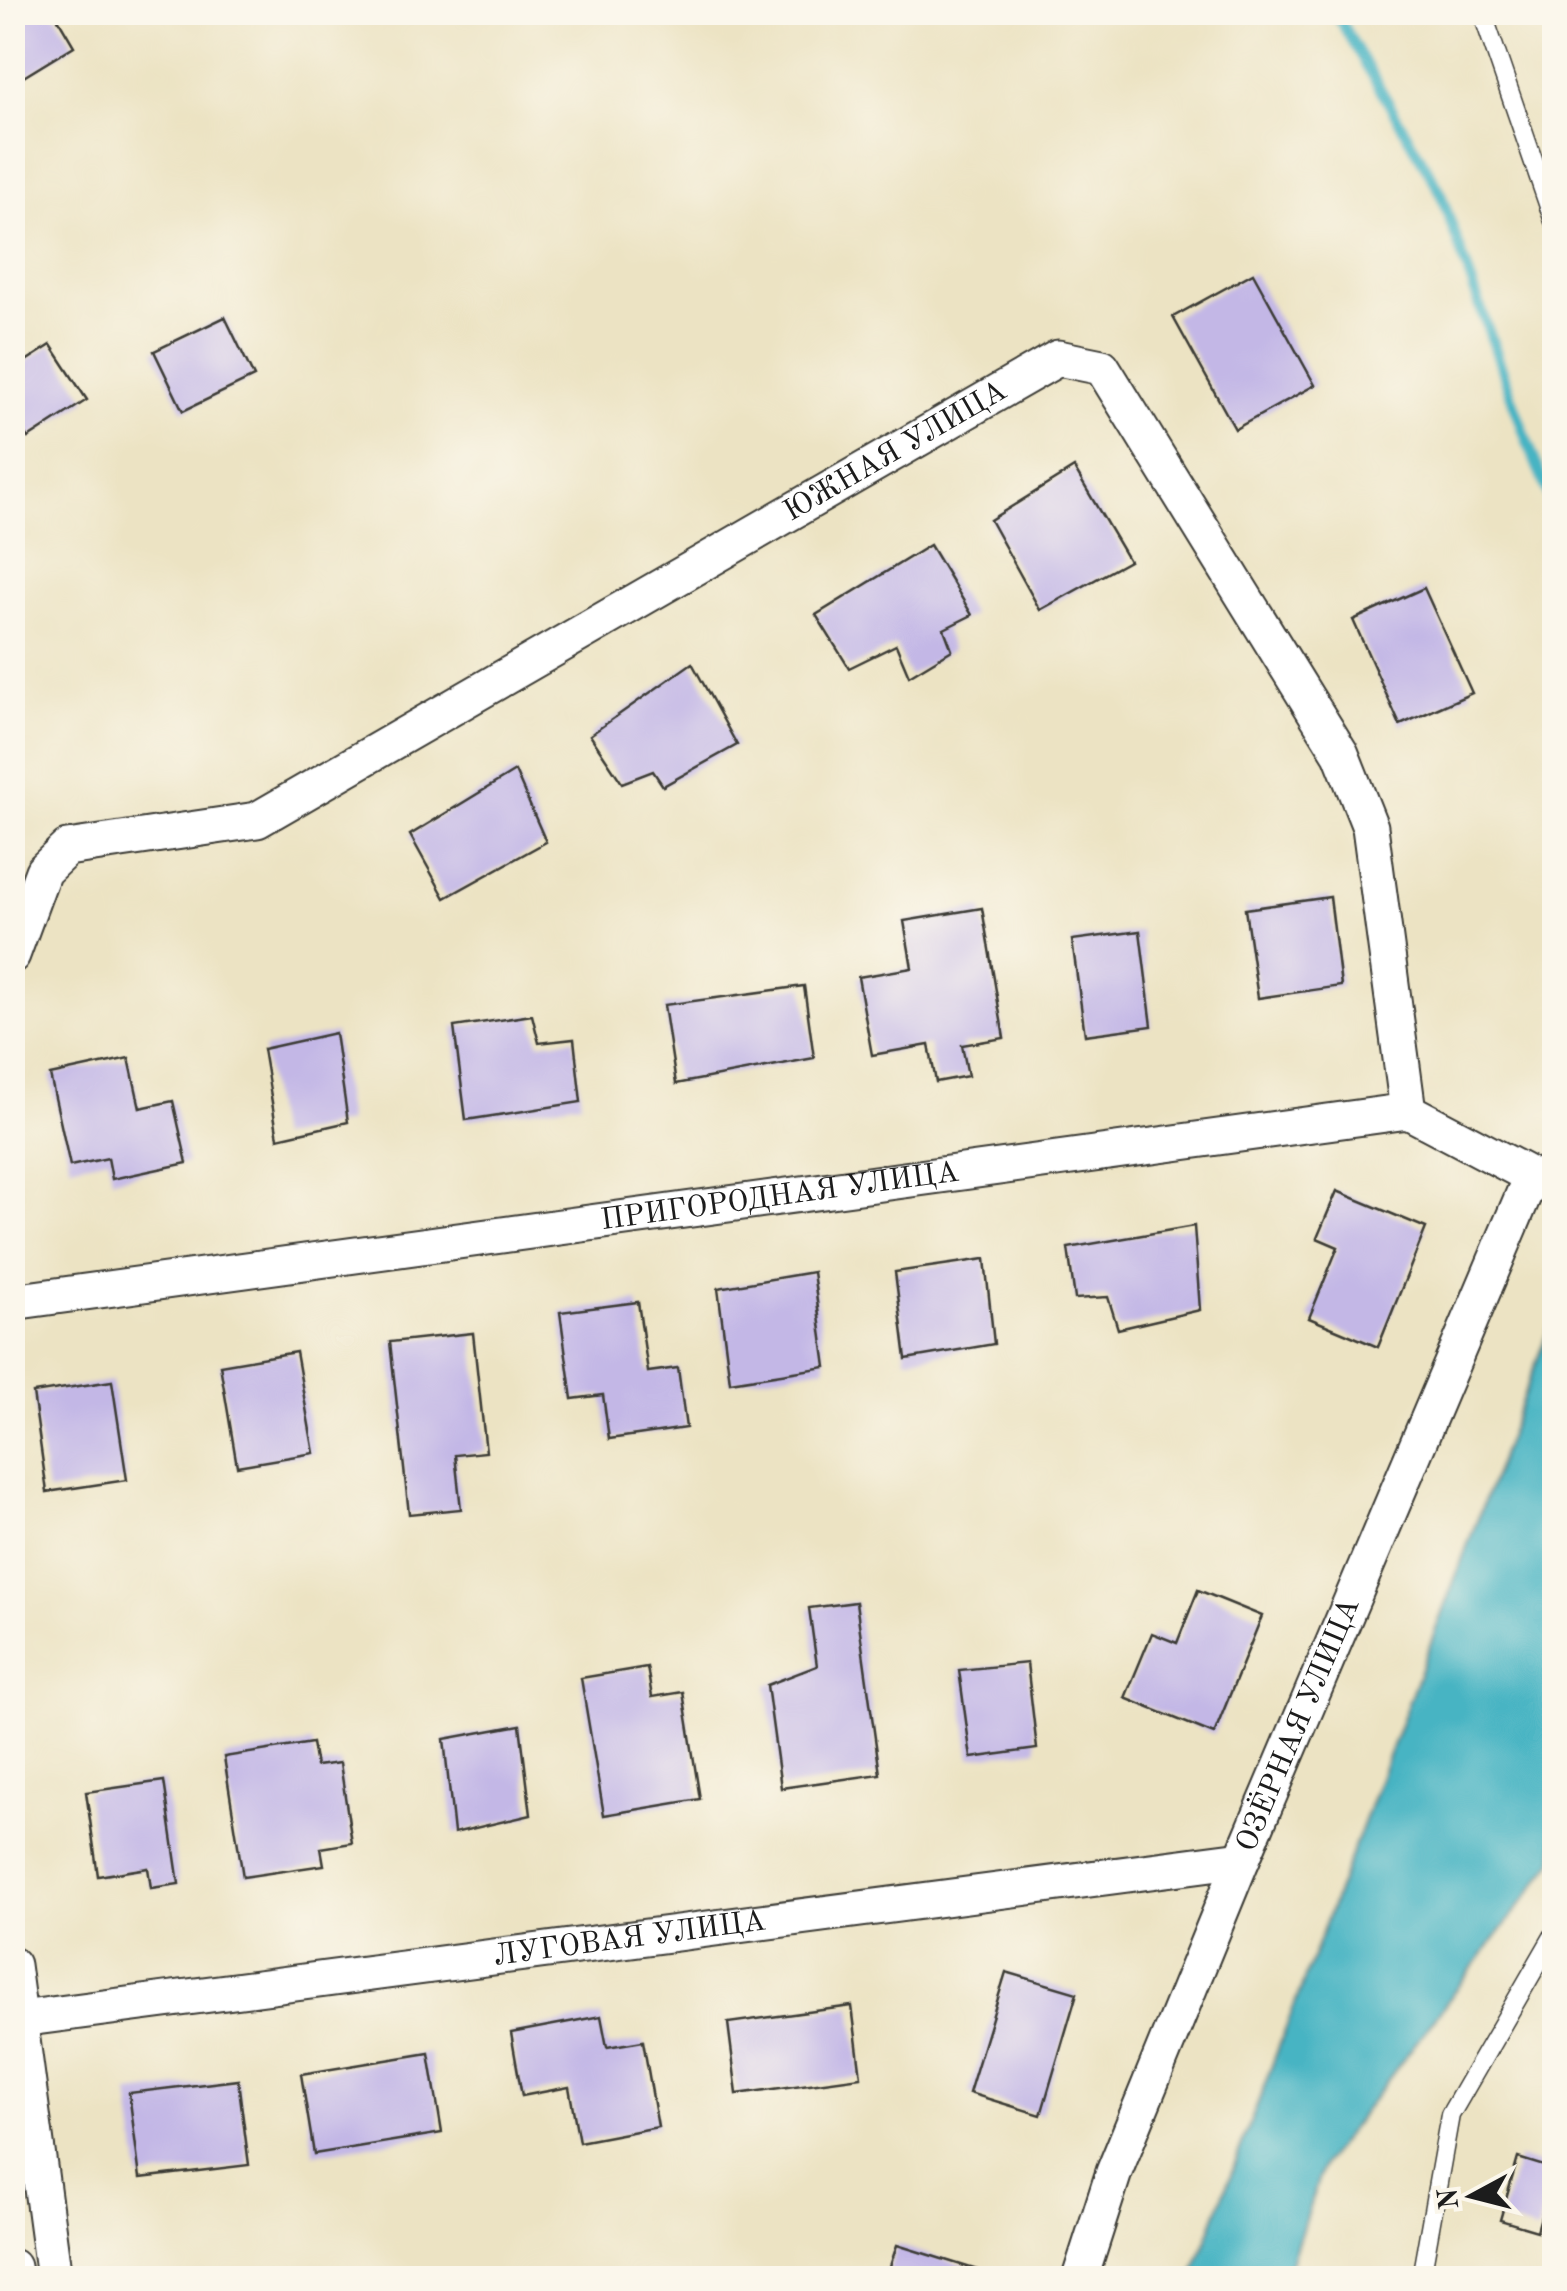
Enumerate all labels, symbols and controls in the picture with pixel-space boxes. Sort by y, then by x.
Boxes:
street label: ЮЖНАЯ УЛИЦА [779,376,1012,528]
street label: ПРИГОРОДНАЯ УЛИЦА [599,1158,961,1236]
street label: ОЗЁРНАЯ УЛИЦА [1232,1594,1366,1856]
street label: ЛУГОВАЯ УЛИЦА [492,1906,768,1972]
north arrow [1422,2146,1522,2246]
text: N [1435,2186,1465,2211]

